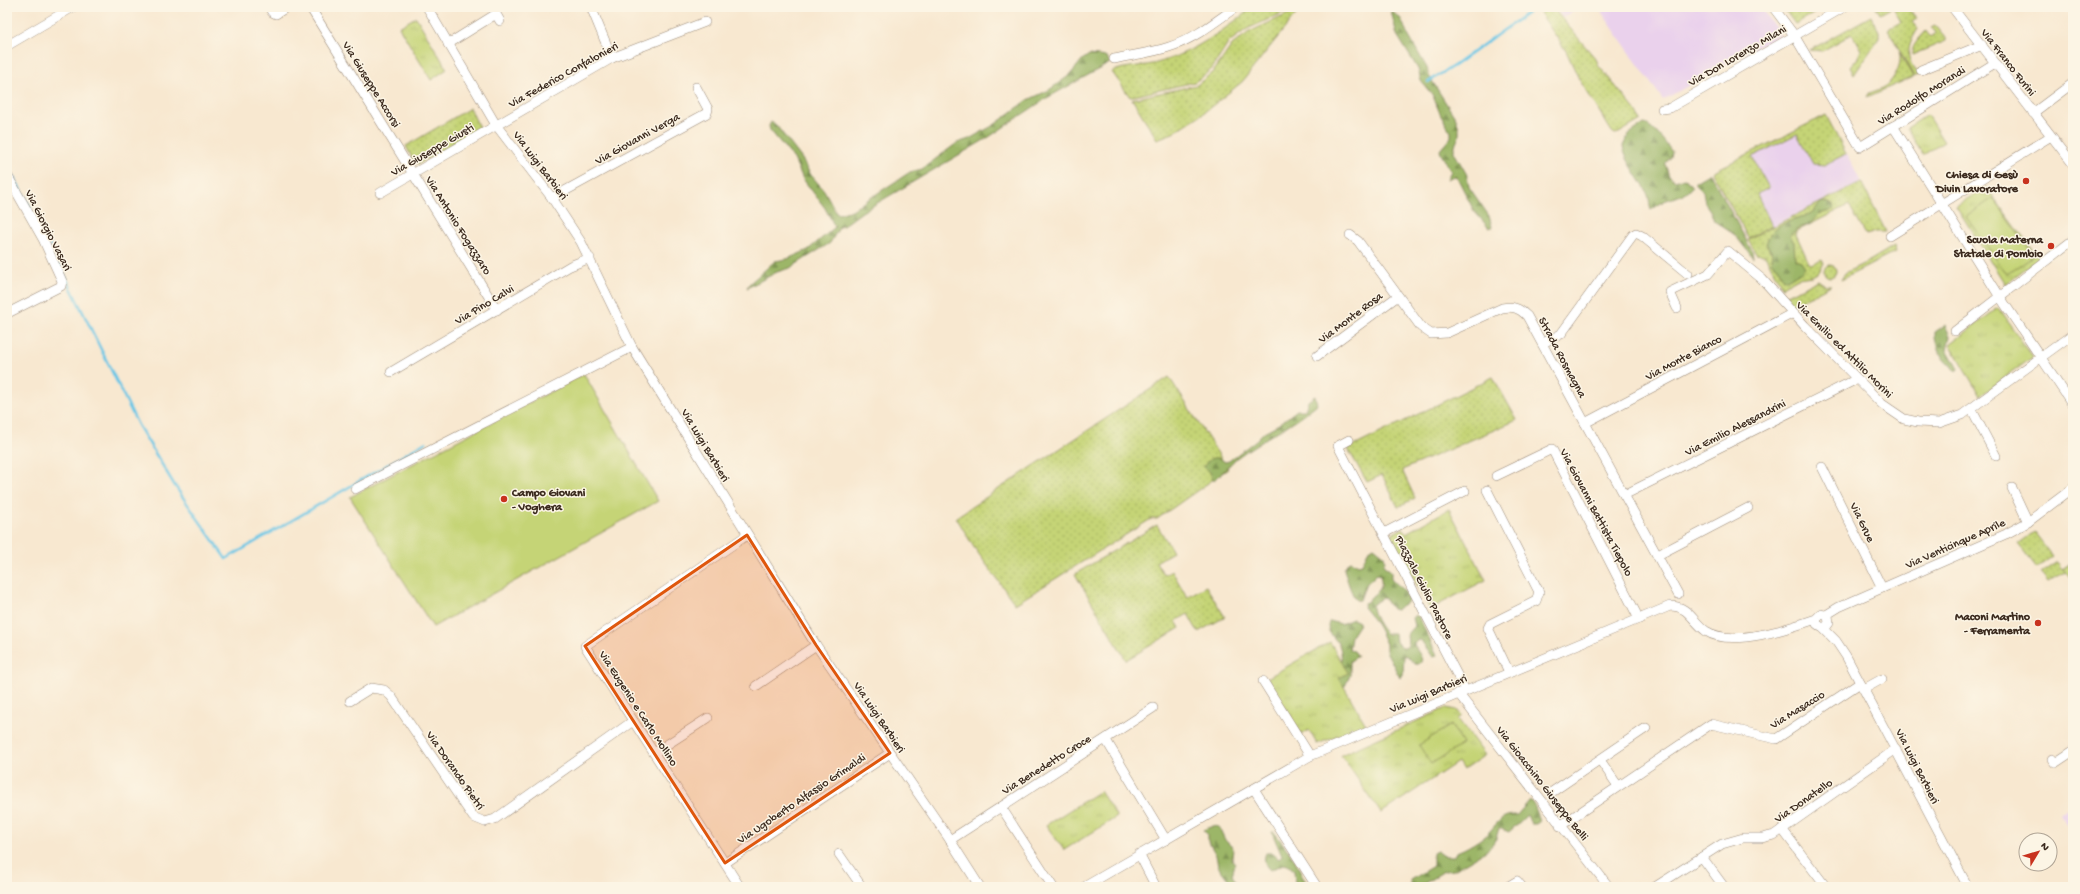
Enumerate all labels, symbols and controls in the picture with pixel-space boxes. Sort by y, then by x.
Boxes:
street label: Via Don Lorenzo Milani [1686,23,1790,91]
street label: Via Franco Furini [1976,26,2038,100]
street label: Via Giuseppe Accorsi [338,39,403,131]
street label: Via Federico Confalonieri [506,40,622,112]
street label: Via Rodolfo Morandi [1875,64,1969,130]
street label: Via Giovanni Verga [592,111,683,169]
street label: Via Giuseppe Giusti [388,121,477,181]
street label: Via Luigi Barbieri [508,128,570,204]
place label: Chiesa di Gesù Divin Lavoratore [1935,169,2019,197]
street label: Via Antonio Fogazzaro [421,173,493,278]
marker: Chiesa di Gesù Divin Lavoratore [2021,176,2031,186]
street label: Via Giorgio Vasari [20,187,74,274]
place label: Scuola Materna Statale di Pombio [1954,234,2044,262]
marker: Scuola Materna Statale di Pombio [2046,241,2056,251]
street label: Via Pino Calvi [452,282,517,329]
street label: Via Monte Rosa [1316,290,1386,348]
street label: Via Emilio ed Attilio Morini [1792,298,1895,402]
street label: Strada Rosmagna [1534,315,1589,401]
street label: Via Monte Bianco [1643,333,1724,385]
street label: Via Emilio Alessandrini [1682,397,1789,461]
street label: Via Luigi Barbieri [676,406,732,485]
street label: Via Giovanni Battista Tiepolo [1555,446,1635,579]
place label: Campo Giovani - Voghera [511,487,586,515]
marker: Campo Giovani - Voghera [499,494,509,504]
street label: Via Grue [1845,500,1877,546]
street label: Via Venticinque Aprile [1903,516,2009,574]
street label: Piazzale Giulio Pastore [1391,533,1456,643]
place label: Maconi Martino - Ferramenta [1955,611,2031,639]
marker: Maconi Martino - Ferramenta [2033,618,2043,628]
street label: Via Eugenio e Carlo Mollino [594,648,680,769]
street label: Via Luigi Barbieri [1387,672,1470,718]
street label: Via Luigi Barbieri [849,679,907,757]
street label: Via Masaccio [1767,688,1828,734]
street label: Via Gioacchino Giuseppe Belli [1492,723,1591,845]
street label: Via Luigi Barbieri [1891,726,1941,807]
street label: Via Dorando Pietri [421,728,487,813]
street label: Via Benedetto Croce [999,732,1095,799]
street label: Via Ugoberto Alfassio Grimaldi [734,751,869,849]
street label: Via Donatello [1772,776,1836,827]
north arrow [2018,832,2058,872]
text: N [2037,841,2051,854]

